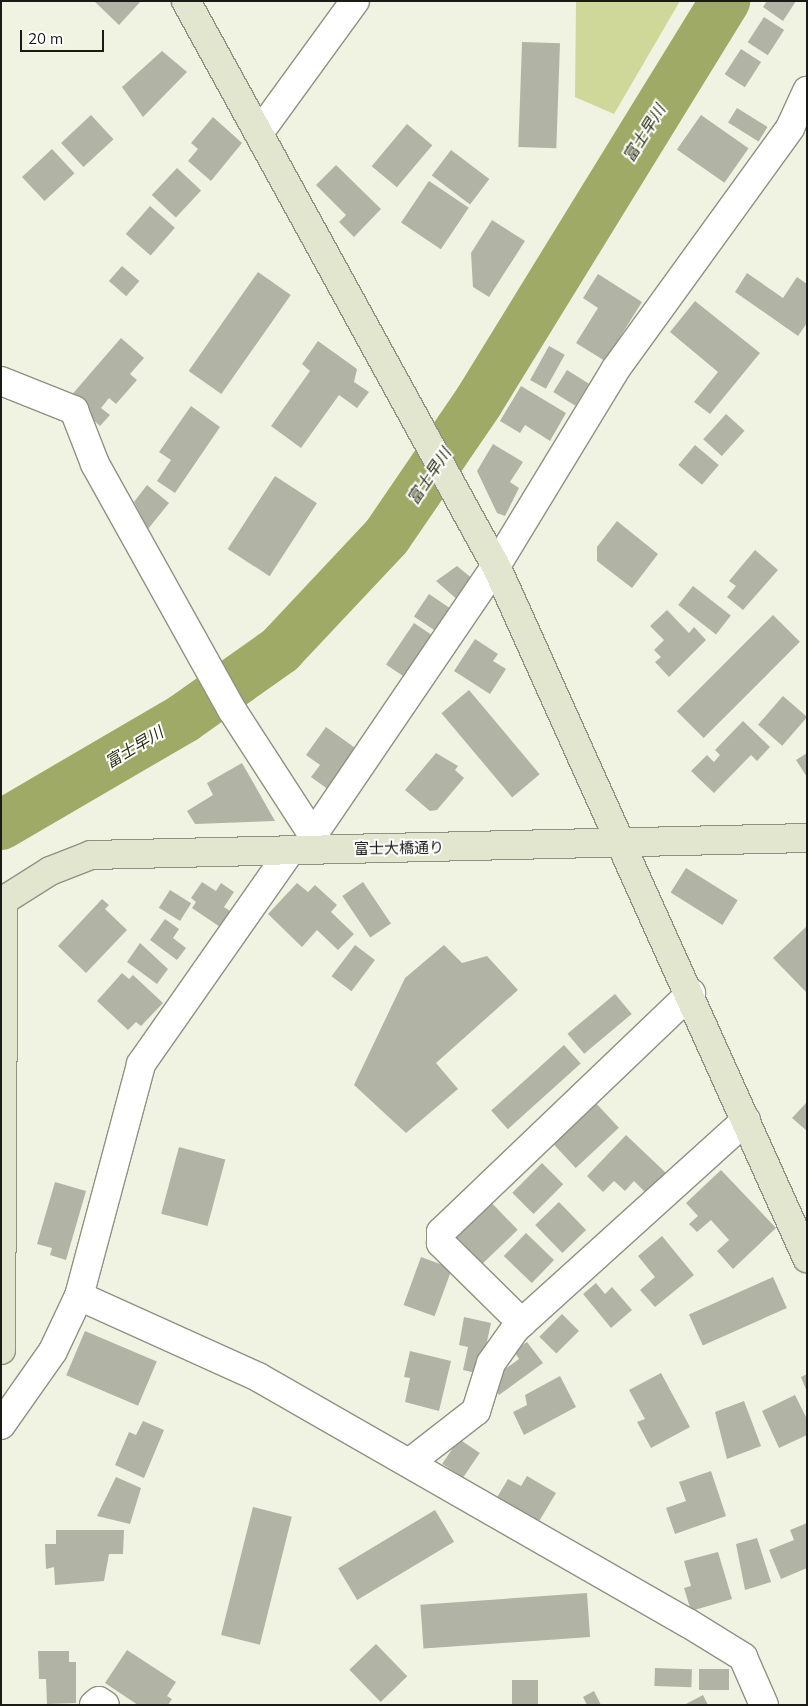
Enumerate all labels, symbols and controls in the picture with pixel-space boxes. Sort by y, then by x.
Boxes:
scale bar [22,20,106,52]
text: 20 m [28,29,63,48]
water label: 富士早川 [619,101,669,165]
water label: 富士早川 [403,444,455,508]
water label: 富士早川 [102,722,166,772]
street label: 富士大橋通り [354,838,444,858]

